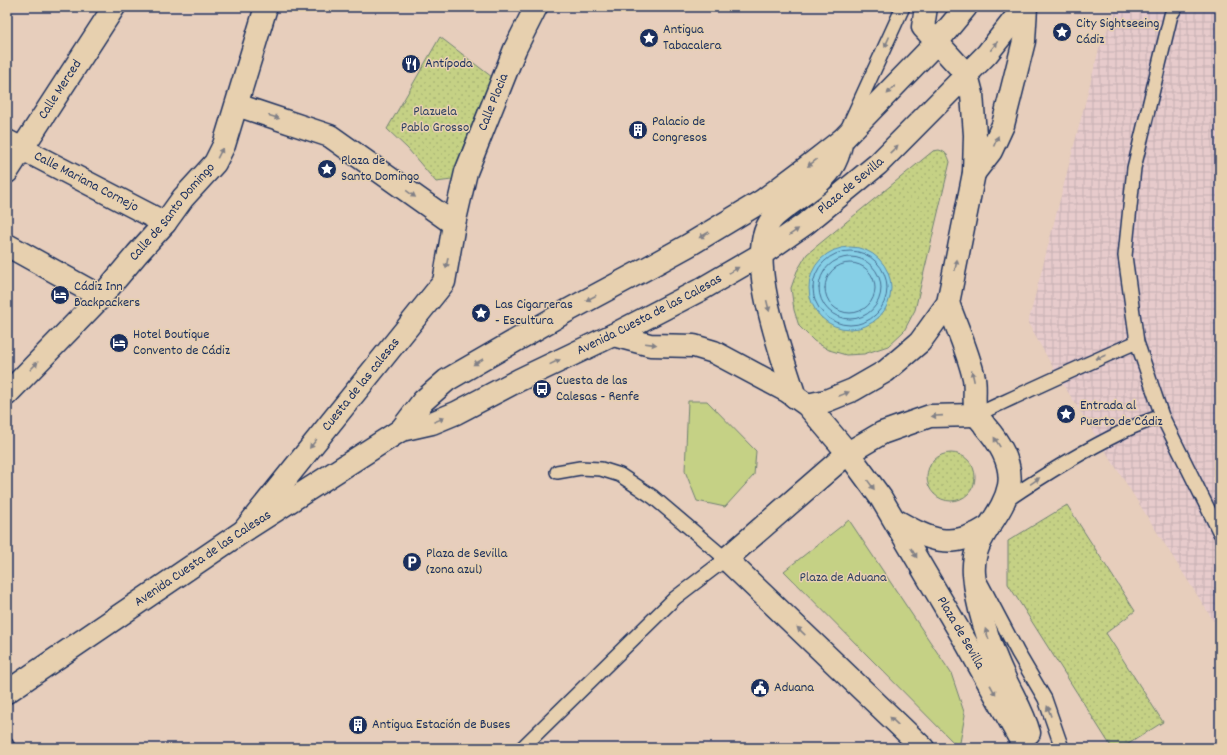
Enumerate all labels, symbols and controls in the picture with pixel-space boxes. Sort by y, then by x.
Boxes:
place label: City Sightseeing Cádiz [1076,14,1159,50]
place label: Antigua Tabacalera [663,20,722,56]
place icon: City Sightseeing Cádiz [1051,21,1073,43]
place icon: Antigua Tabacalera [638,27,660,49]
one-way arrow [883,37,889,49]
one-way arrow [989,41,998,52]
restaurant icon: Antípoda [400,53,422,75]
place label: Antípoda [425,54,473,74]
street label: Calle Merced [34,56,87,124]
street label: Calle Plocia [473,70,514,134]
one-way arrow [886,85,895,95]
park label: Plazuela Pablo Grosso [401,102,469,138]
place label: Palacio de Congresos [652,112,707,148]
one-way arrow [269,115,281,121]
building icon: Palacio de Congresos [627,119,649,141]
one-way arrow [993,135,999,147]
one-way arrow [889,144,899,154]
street label: Calle Mariana Cornejo [30,146,142,218]
one-way arrow [217,147,224,158]
place label: Plaza de Santo Domingo [341,151,419,187]
street label: Plaza de Sevilla [813,153,889,220]
place icon: Plaza de Santo Domingo [316,158,338,180]
street label: Calle de Santo Domingo [125,159,220,266]
one-way arrow [807,159,818,167]
one-way arrow [406,190,416,198]
one-way arrow [789,228,799,236]
one-way arrow [698,232,710,239]
one-way arrow [444,257,450,269]
one-way arrow [953,259,959,271]
one-way arrow [728,267,740,274]
street label: Avenida Cuesta de las Calesas [573,269,726,361]
place label: Cádiz Inn Backpackers [74,277,140,313]
hotel icon: Cádiz Inn Backpackers [49,284,71,306]
place label: Las Cigarreras - Escultura [495,295,573,331]
one-way arrow [585,295,597,302]
one-way arrow [766,300,772,313]
place icon: Las Cigarreras - Escultura [470,302,492,324]
place label: Hotel Boutique Convento de Cádiz [133,325,231,361]
hotel icon: Hotel Boutique Convento de Cádiz [108,332,130,354]
street label: Cuesta de las calesas [317,333,405,436]
one-way arrow [644,341,657,347]
one-way arrow [1095,354,1106,360]
one-way arrow [472,359,484,366]
one-way arrow [550,359,561,365]
one-way arrow [29,361,39,371]
one-way arrow [970,370,976,382]
place label: Cuesta de las Calesas - Renfe [556,371,639,407]
bus stop icon: Cuesta de las Calesas - Renfe [531,378,553,400]
one-way arrow [838,390,850,396]
place label: Entrada al Puerto de Cádiz [1080,396,1163,432]
place icon: Entrada al Puerto de Cádiz [1055,403,1077,425]
one-way arrow [930,413,943,419]
one-way arrow [433,416,445,422]
one-way arrow [994,436,1001,448]
one-way arrow [308,439,317,450]
one-way arrow [1029,477,1040,485]
one-way arrow [867,479,875,490]
street label: Avenida Cuesta de las Calesas [131,505,276,612]
place label: Plaza de Sevilla (zona azul) [426,544,508,580]
one-way arrow [910,548,918,558]
parking icon: Plaza de Sevilla (zona azul) [401,551,423,573]
park label: Plaza de Aduana [799,568,887,588]
street label: Plaza de Sevilla [931,593,990,674]
one-way arrow [796,626,806,636]
one-way arrow [984,628,990,640]
public building icon: Aduana [749,677,771,699]
place label: Aduana [774,678,814,698]
one-way arrow [989,684,996,696]
one-way arrow [1046,705,1052,717]
building icon: Antigua Estación de Buses [347,714,369,736]
place label: Antigua Estación de Buses [372,715,511,735]
one-way arrow [889,716,899,726]

